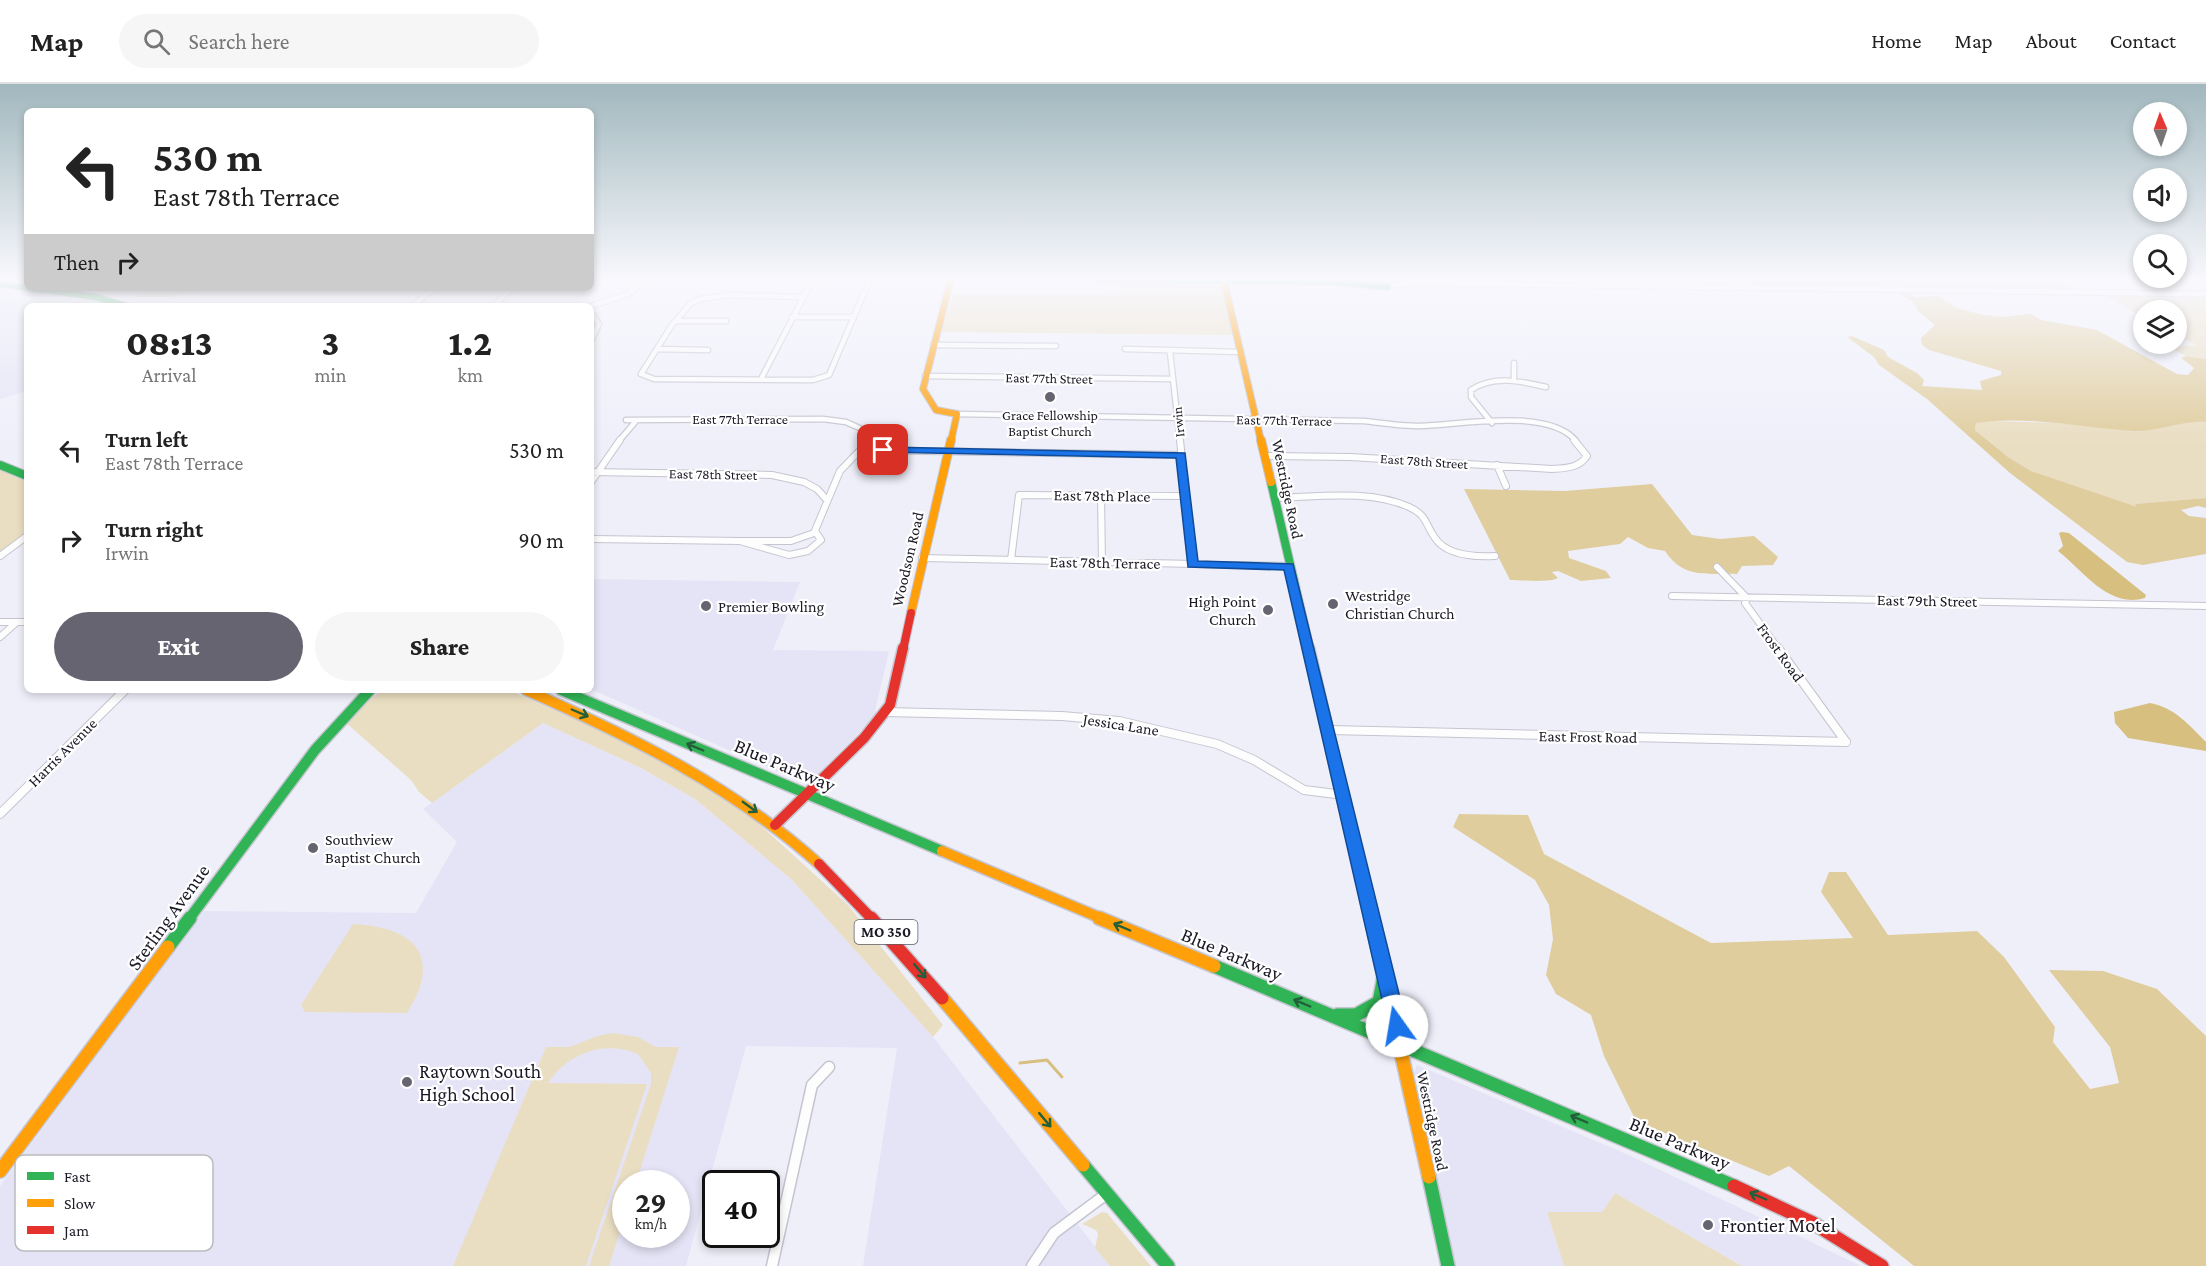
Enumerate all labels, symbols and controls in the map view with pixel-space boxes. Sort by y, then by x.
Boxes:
search box [119,14,539,68]
icon: search [140,25,173,58]
text: Map [30,26,83,57]
text: Search here [188,29,289,54]
text: Home [1871,29,1921,53]
text: Map [1954,29,1993,53]
text: About [2026,29,2077,53]
text: Contact [2110,29,2176,53]
north arrow [2133,102,2187,156]
map controls [2133,102,2187,354]
icon: left [54,132,132,210]
text: 530 m [153,133,262,180]
button: sound [2133,168,2187,222]
text: East 78th Terrace [153,182,340,212]
button: search [2133,234,2187,288]
icon: right [111,246,144,279]
text: Then [54,250,99,275]
button: layers [2133,300,2187,354]
text: 08:13 [126,323,213,363]
text: 3 [322,323,339,363]
text: 1.2 [448,323,492,363]
text: Arrival [142,364,196,386]
text: min [314,364,347,386]
text: km [457,364,483,386]
street label: East 77th Street [1005,369,1093,387]
marker: Grace Fellowship Baptist Church [1043,390,1057,404]
street label: Irwin [1168,405,1188,438]
place label: Grace Fellowship Baptist Church [1002,407,1098,439]
street label: East 77th Terrace [692,411,788,427]
street label: East 77th Terrace [1236,411,1332,429]
pin [857,424,908,475]
text: Turn left [105,427,188,452]
icon: arrive [866,433,899,466]
icon: left [54,434,87,467]
text: 530 m [509,438,564,463]
street label: Westridge Road [1268,438,1306,541]
street label: East 78th Street [1379,450,1469,472]
text: East 78th Terrace [105,452,243,474]
street label: East 78th Street [669,465,758,483]
street label: East 78th Place [1054,486,1150,505]
street label: Woodson Road [888,510,927,608]
text: Turn right [105,517,203,542]
icon: right [54,524,87,557]
text: 90 m [519,528,564,553]
text: Irwin [105,542,149,564]
street label: East 78th Terrace [1050,553,1160,572]
place label: Westridge Christian Church [1345,587,1455,622]
street label: East 79th Street [1877,591,1978,610]
place label: High Point Church [1188,593,1257,628]
marker: Westridge Christian Church [1326,597,1340,611]
place label: Premier Bowling [718,598,825,616]
marker: Premier Bowling [699,599,713,613]
marker: High Point Church [1261,603,1275,617]
button: Exit [54,612,303,681]
button: Share [315,612,564,681]
street label: Frost Road [1754,620,1808,685]
one-way arrow [570,708,588,719]
street label: Jessica Lane [1080,710,1160,740]
street label: Harris Avenue [25,715,100,790]
street label: East Frost Road [1538,727,1638,746]
street label: Blue Parkway [731,734,839,797]
one-way arrow [686,741,705,752]
one-way arrow [742,801,758,813]
place label: Southview Baptist Church [325,831,421,867]
marker: Southview Baptist Church [306,841,320,855]
street label: Sterling Avenue [122,860,215,975]
road number: MO 350 [854,920,918,944]
one-way arrow [1114,921,1132,932]
street label: Blue Parkway [1178,923,1286,986]
one-way arrow [913,963,927,978]
position arrow [1365,994,1429,1058]
one-way arrow [1293,997,1312,1008]
place label: Raytown South High School [419,1060,542,1106]
street label: Westridge Road [1413,1070,1451,1173]
marker: Raytown South High School [400,1075,414,1089]
one-way arrow [1039,1112,1052,1128]
street label: Blue Parkway [1626,1112,1734,1175]
one-way arrow [1570,1113,1588,1124]
legend [15,1155,213,1251]
text: Fast [64,1168,91,1185]
speed limit sign: 40 [702,1170,780,1248]
text: 29 [635,1185,667,1218]
one-way arrow [1749,1190,1768,1201]
text: Slow [64,1195,96,1212]
place label: Frontier Motel [1720,1214,1836,1236]
text: km/h [635,1216,667,1232]
marker: Frontier Motel [1701,1218,1715,1232]
text: Jam [62,1222,89,1240]

